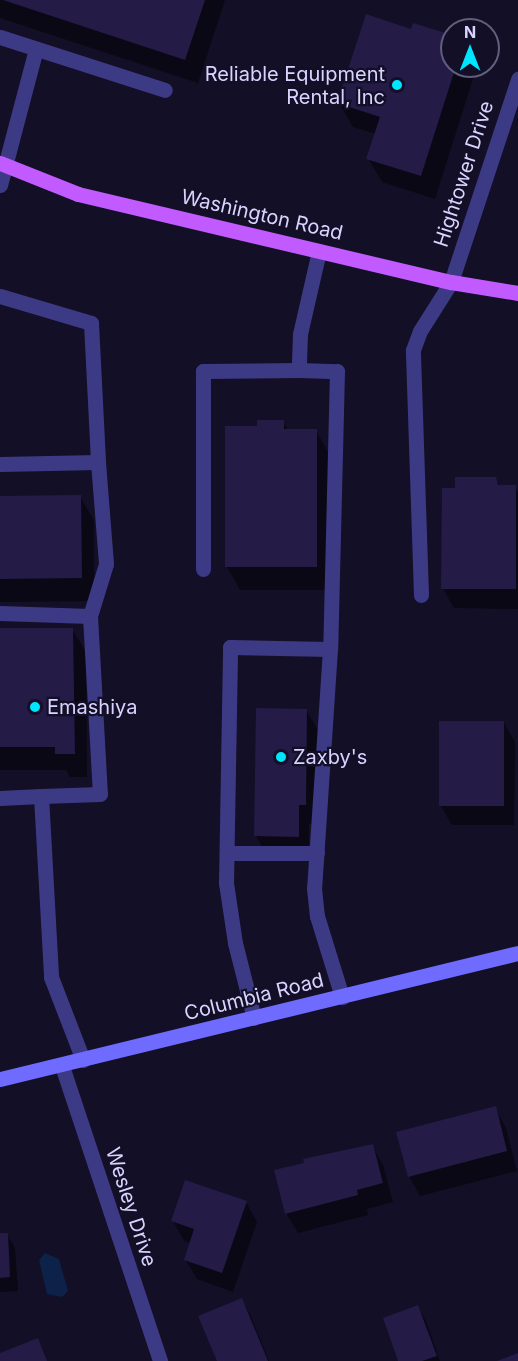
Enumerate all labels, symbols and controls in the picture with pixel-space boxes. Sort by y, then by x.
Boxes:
north arrow [440,18,500,78]
text: N [464,22,476,42]
place label: Reliable Equipment Rental, Inc [205,62,385,109]
marker: Reliable Equipment Rental, Inc [390,78,404,92]
street label: Hightower Drive [429,98,499,250]
street label: Washington Road [179,185,345,245]
place label: Emashiya [47,695,137,719]
marker: Emashiya [28,700,42,714]
place label: Zaxby's [293,745,367,769]
marker: Zaxby's [274,750,288,764]
street label: Columbia Road [182,968,326,1026]
street label: Wesley Drive [101,1145,161,1269]

